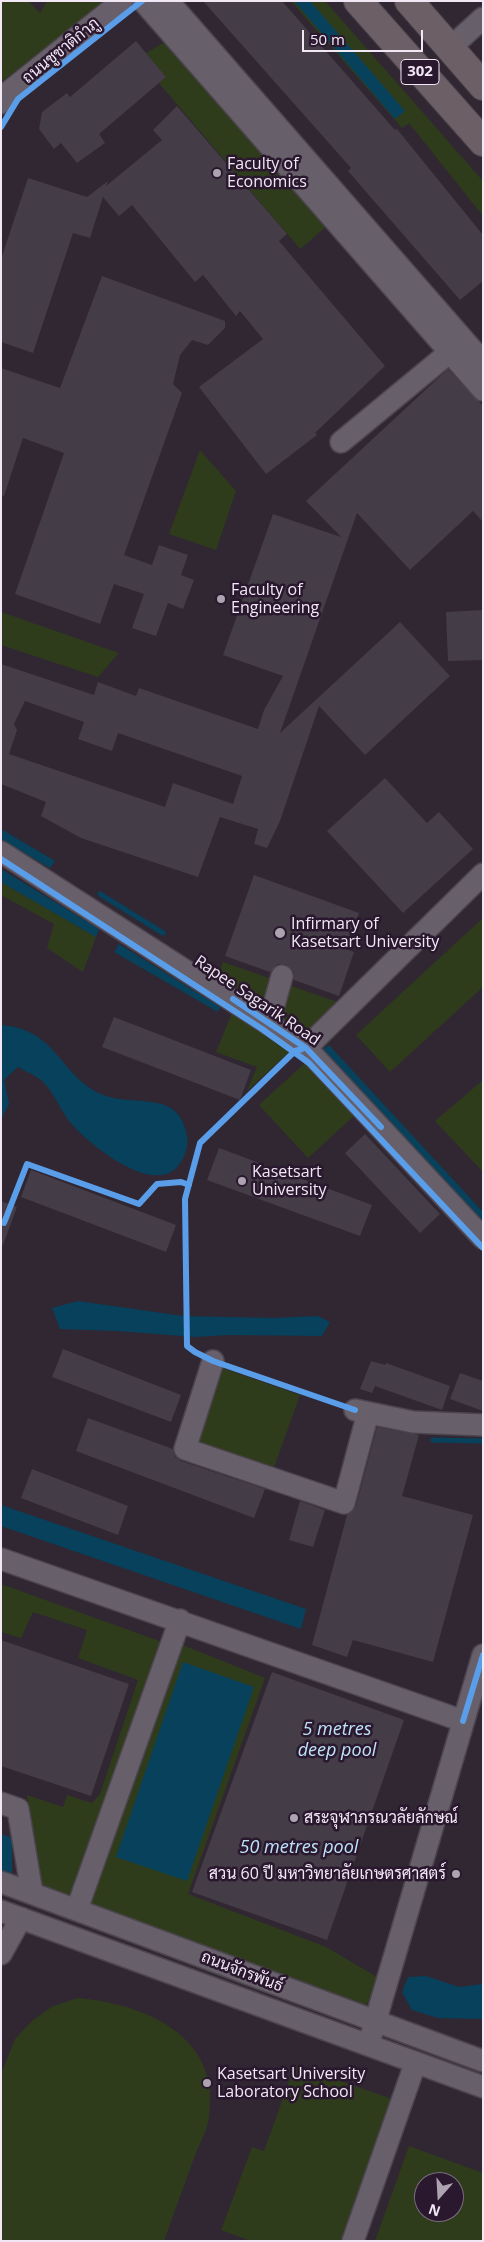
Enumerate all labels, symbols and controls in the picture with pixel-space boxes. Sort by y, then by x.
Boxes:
street label: ถนนชูชาติกำภู [19,14,103,88]
scale bar [304,20,425,52]
text: 50 m [310,29,345,49]
road number: 302 [401,60,439,84]
place label: Faculty of Economics [227,154,307,192]
marker: Faculty of Economics [211,167,223,179]
place label: Faculty of Engineering [231,580,319,618]
marker: Faculty of Engineering [215,593,227,605]
place label: Infirmary of Kasetsart University [291,914,439,952]
marker: Infirmary of Kasetsart University [273,926,287,940]
street label: Rapee Sagarik Road [191,952,323,1050]
place label: Kasetsart University [252,1162,326,1200]
marker: Kasetsart University [236,1175,248,1187]
water label: 5 metres deep pool [298,1719,376,1762]
place label: สระจุฬาภรณวลัยลักษณ์ [304,1808,458,1828]
marker: สระจุฬาภรณวลัยลักษณ์ [288,1812,300,1824]
water label: 50 metres pool [240,1837,358,1859]
place label: สวน 60 ปี มหาวิทยาลัยเกษตรศาสตร์ [209,1864,446,1884]
marker: สวน 60 ปี มหาวิทยาลัยเกษตรศาสตร์ [450,1868,462,1880]
street label: ถนนจักรพันธ์ [198,1948,286,1996]
place label: Kasetsart University Laboratory School [217,2064,365,2102]
marker: Kasetsart University Laboratory School [201,2077,213,2089]
north arrow [414,2172,464,2222]
text: N [426,2200,443,2222]

